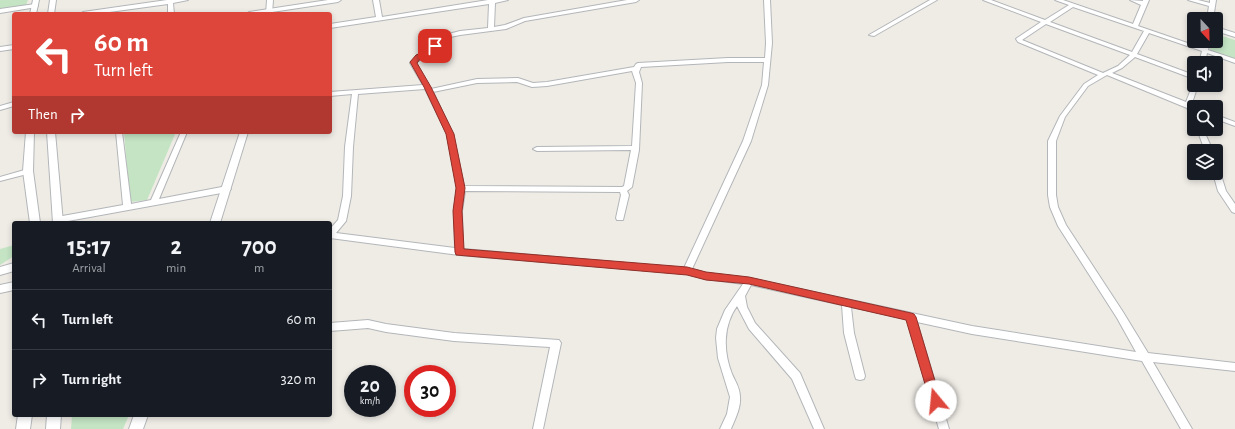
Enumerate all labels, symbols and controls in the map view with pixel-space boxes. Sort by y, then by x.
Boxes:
north arrow [1187,12,1223,48]
map controls [1187,12,1223,180]
icon: left [28,28,80,80]
text: 60 m [94,29,149,57]
pin [418,29,452,63]
icon: arrive [424,35,446,57]
button: sound [1187,56,1223,92]
text: Turn left [94,62,153,80]
button: search [1187,100,1223,136]
icon: right [66,104,88,126]
text: Then [28,107,58,122]
button: layers [1187,144,1223,180]
text: 15:17 [67,235,111,259]
text: 2 [170,235,182,259]
text: 700 [241,235,277,259]
text: Arrival [72,262,106,275]
text: min [166,262,186,275]
text: m [254,262,264,275]
icon: left [28,309,50,331]
text: Turn left [62,312,113,327]
text: 60 m [287,312,316,327]
speed limit sign: 30 [404,365,456,417]
icon: right [28,369,50,391]
text: Turn right [62,372,121,387]
text: 320 m [281,372,316,387]
text: 20 [360,376,380,396]
position arrow [915,380,957,422]
text: km/h [360,396,380,406]

